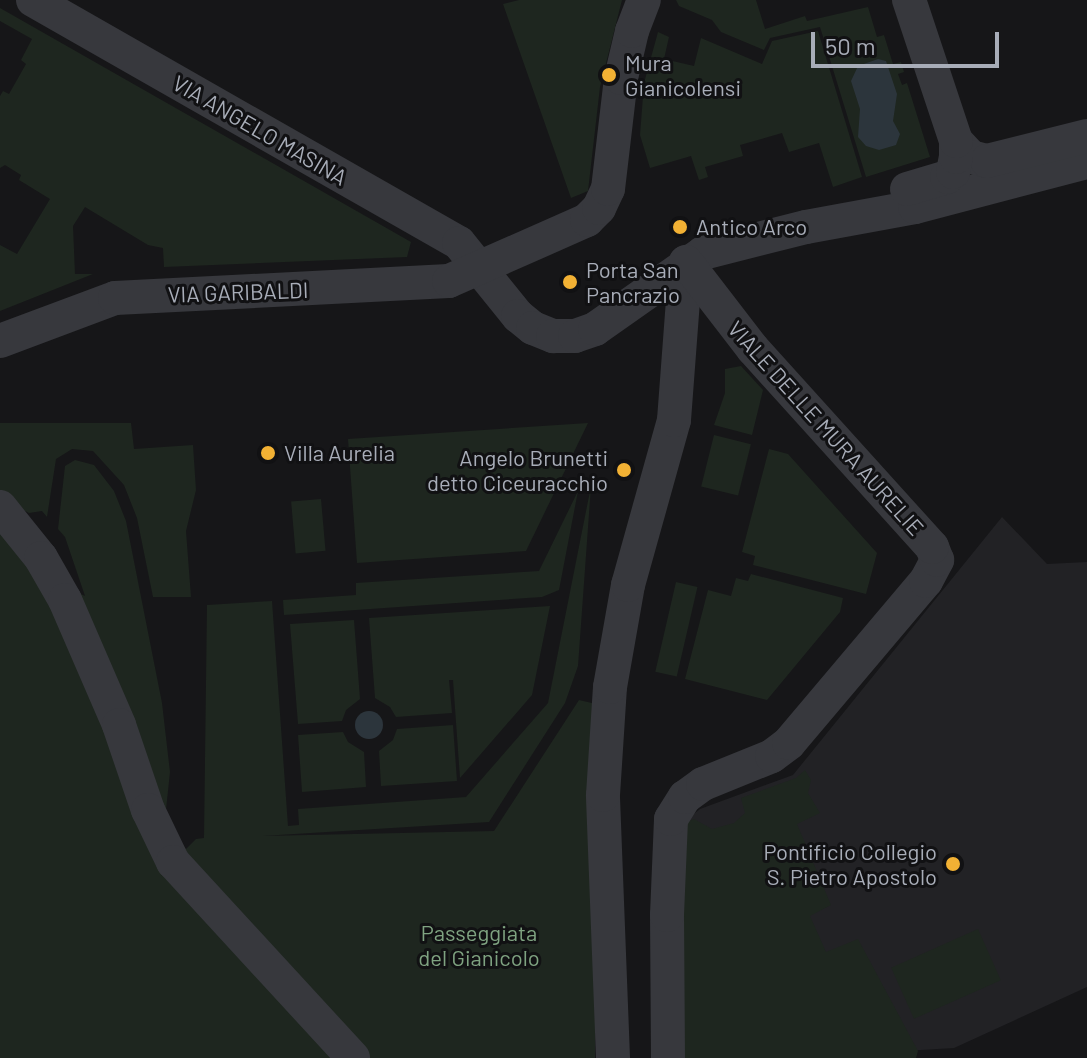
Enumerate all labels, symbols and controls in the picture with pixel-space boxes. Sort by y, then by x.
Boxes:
scale bar [815,16,1003,66]
text: 50 m [825,31,876,60]
place label: Mura Gianicolensi [625,49,741,100]
marker: Mura Gianicolensi [600,66,618,84]
street label: VIA ANGELO MASINA [168,69,352,191]
place label: Antico Arco [696,214,807,240]
marker: Antico Arco [671,218,689,236]
place label: Porta San Pancrazio [586,256,680,308]
marker: Porta San Pancrazio [561,273,579,291]
street label: VIA GARIBALDI [167,276,309,308]
street label: VIALE DELLE MURA AURELIE [723,315,929,541]
place label: Villa Aurelia [284,440,395,466]
marker: Villa Aurelia [259,444,277,462]
place label: Angelo Brunetti detto Ciceuracchio [427,444,608,496]
marker: Angelo Brunetti detto Ciceuracchio [615,461,633,479]
place label: Pontificio Collegio S. Pietro Apostolo [763,838,937,890]
marker: Pontificio Collegio S. Pietro Apostolo [944,855,962,873]
park label: Passeggiata del Gianicolo [418,919,540,970]

